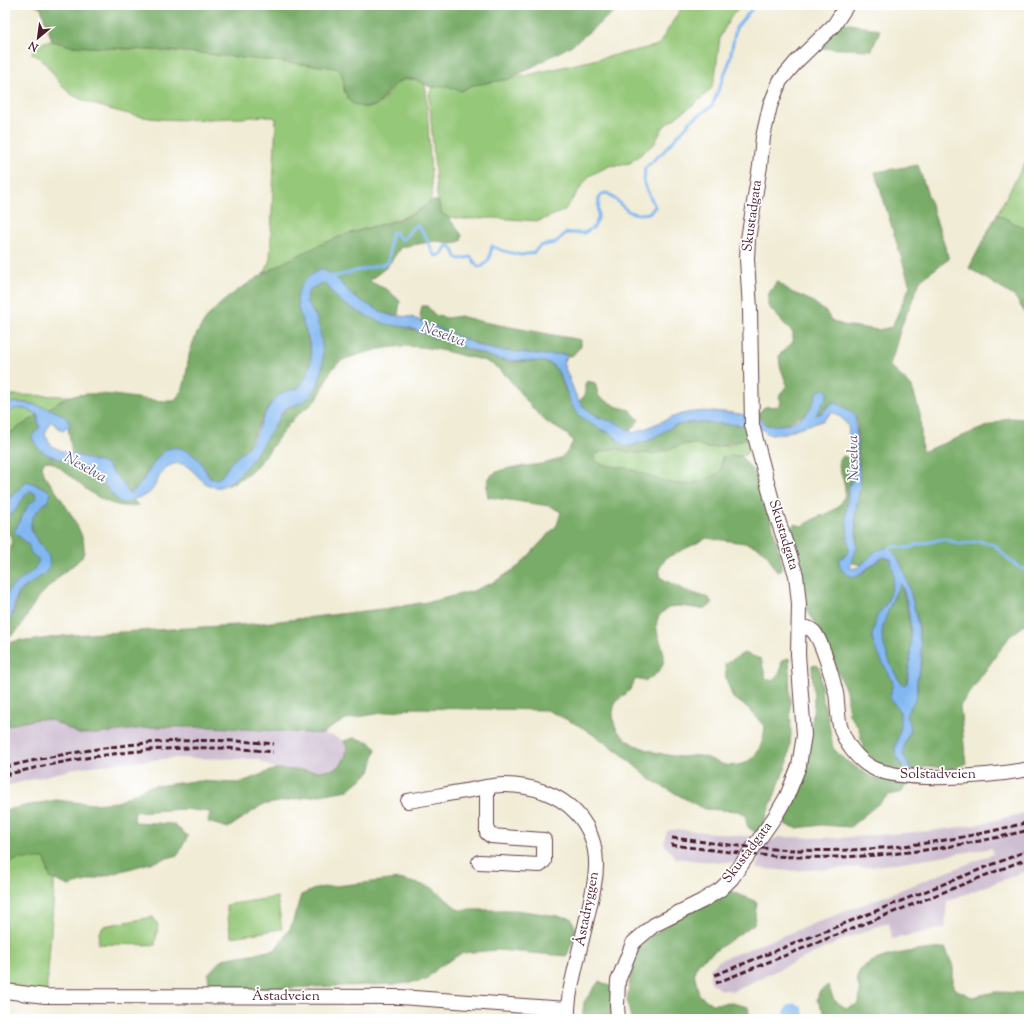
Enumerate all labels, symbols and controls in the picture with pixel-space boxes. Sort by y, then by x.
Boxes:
north arrow [18,18,58,58]
text: N [26,37,42,55]
street label: Skustadgata [738,178,768,253]
water label: Neselva [418,317,468,353]
water label: Neselva [843,435,865,481]
water label: Neselva [60,448,110,488]
street label: Skustadgata [763,497,803,573]
street label: Solstadveien [900,765,976,785]
street label: Skustadgata [718,818,778,888]
street label: Åstadryggen [571,870,605,948]
street label: Åstadveien [252,987,320,1007]

